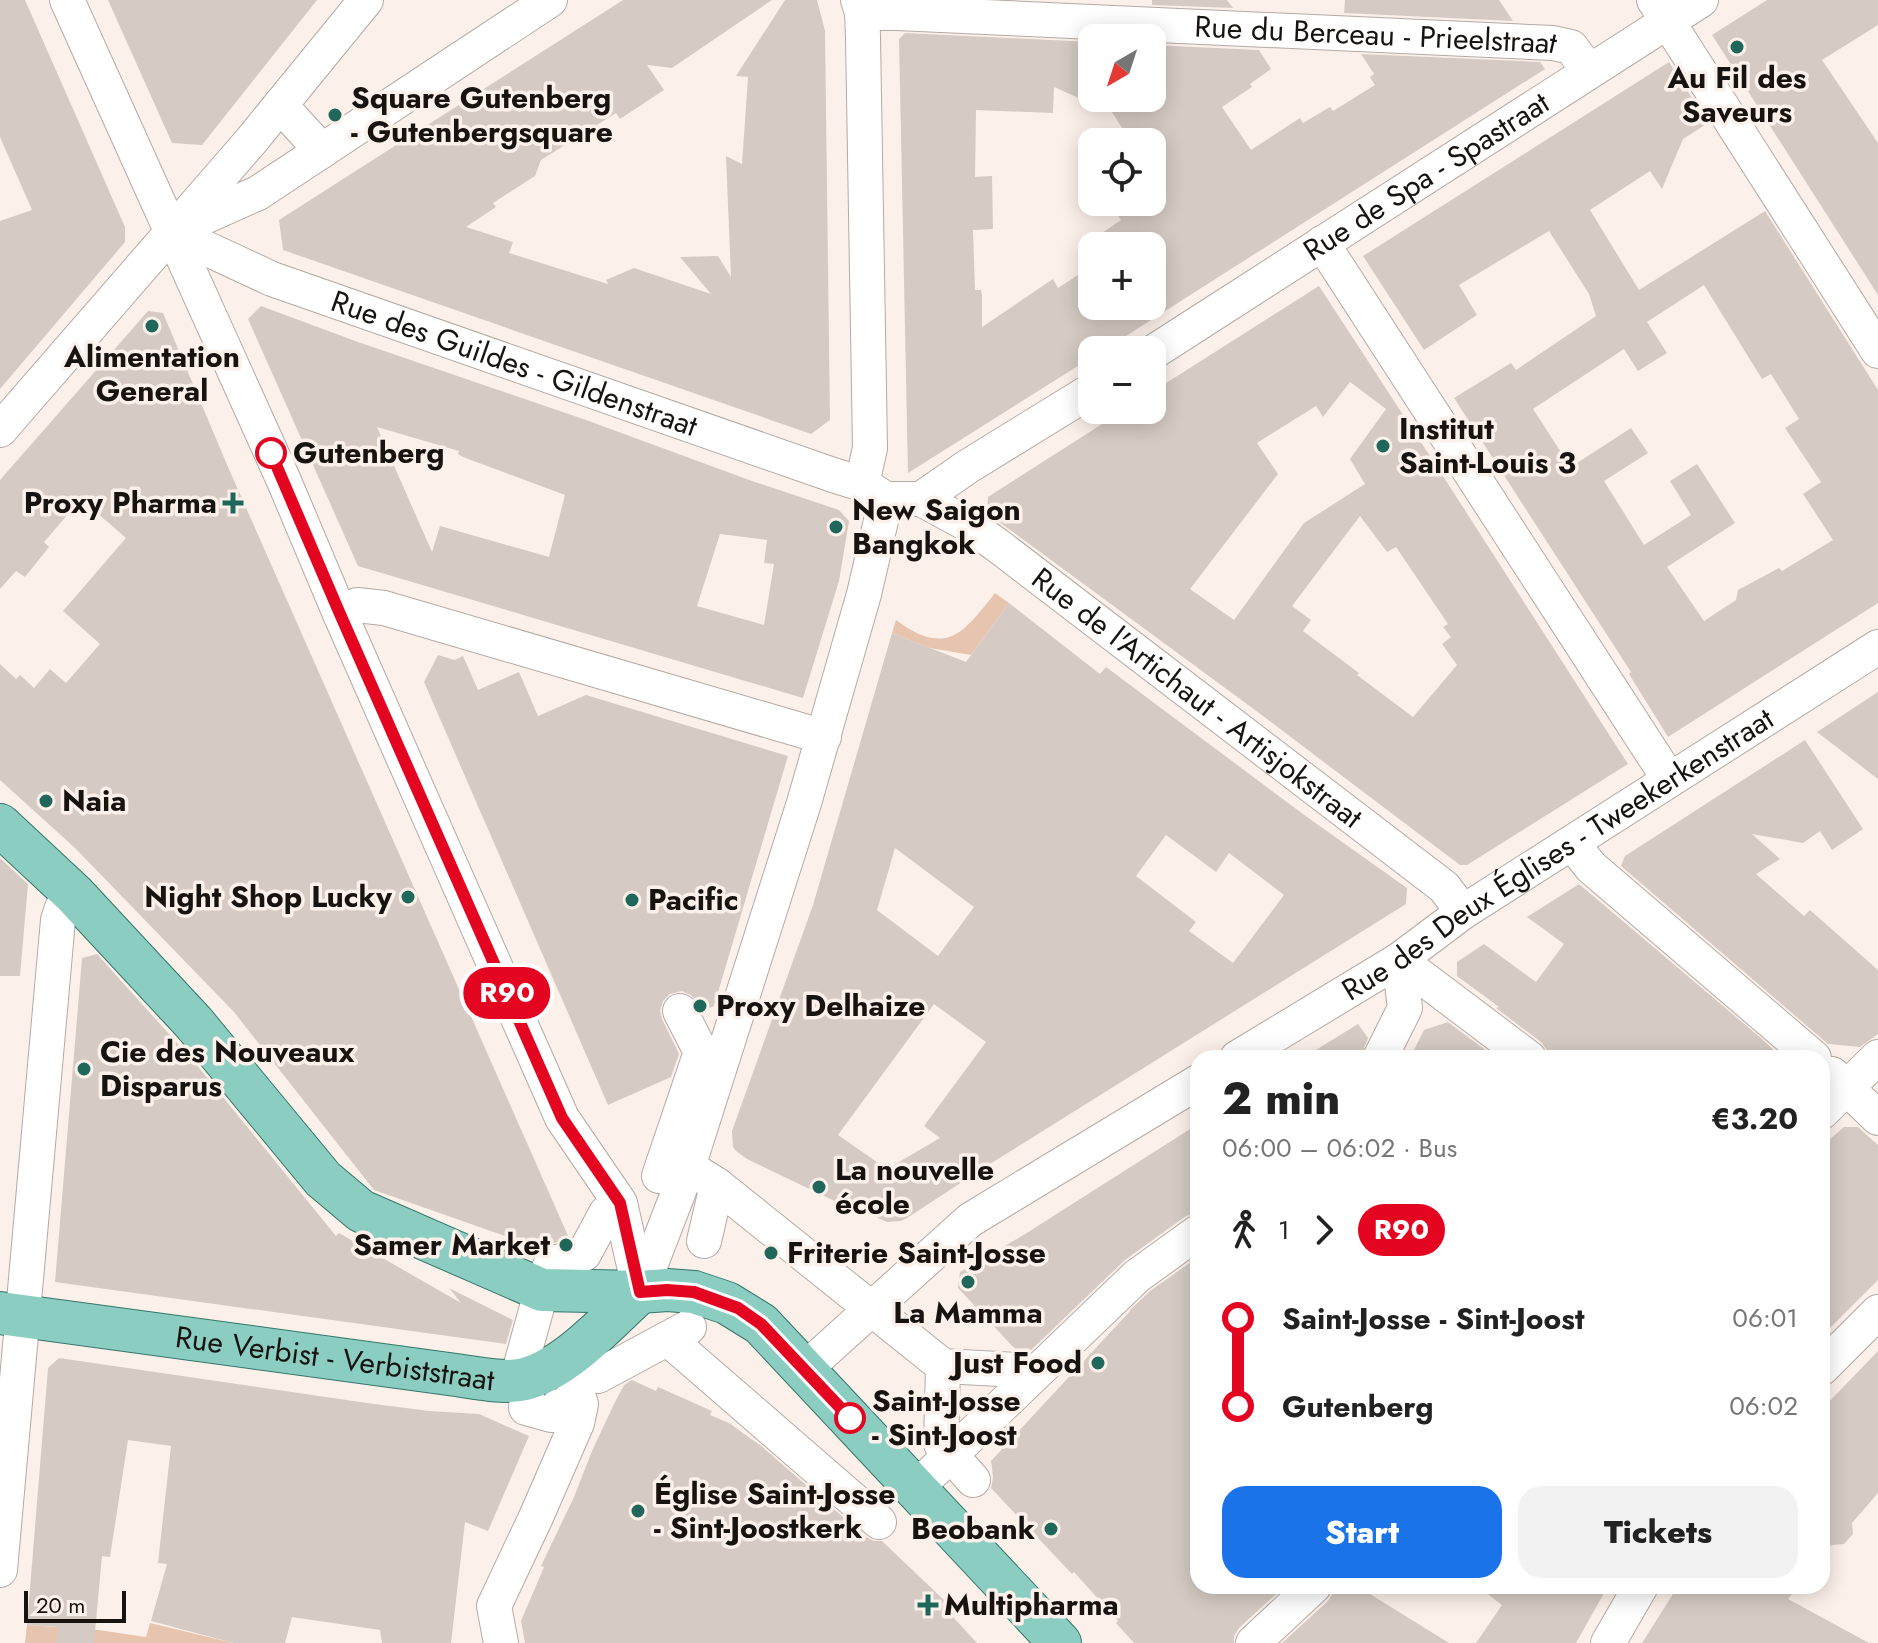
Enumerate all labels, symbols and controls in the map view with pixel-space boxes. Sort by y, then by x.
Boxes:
street label: Rue du Berceau - Prieelstraat [1193,5,1562,64]
north arrow [1078,24,1166,112]
map controls [1078,24,1166,424]
marker: Au Fil des Saveurs [1728,38,1746,56]
place label: Au Fil des Saveurs [1666,56,1807,133]
place label: Square Gutenberg - Gutenbergsquare [351,76,613,153]
street label: Rue de Spa - Spastraat [1295,81,1558,271]
marker: Square Gutenberg - Gutenbergsquare [326,106,344,124]
button: locate [1078,128,1166,216]
button: + [1078,232,1166,320]
street label: Rue des Guildes - Gildenstraat [325,279,704,447]
marker: Alimentation General [143,317,161,335]
place label: Alimentation General [63,335,240,412]
button: − [1078,336,1166,424]
place label: Institut Saint-Louis 3 [1399,407,1576,484]
place label: Gutenberg [293,431,445,474]
marker: Institut Saint-Louis 3 [1374,437,1392,455]
marker: Gutenberg [256,438,286,468]
place label: Proxy Pharma [24,481,217,524]
place label: New Saigon Bangkok [852,488,1021,565]
marker: Proxy Pharma [224,494,242,512]
marker: New Saigon Bangkok [827,518,845,536]
street label: Rue de l'Artichaut - Artisjokstraat [1023,557,1372,839]
street label: Rue des Deux Églises - Tweekerkenstraat [1333,697,1782,1011]
place label: Naia [62,779,126,822]
marker: Naia [37,792,55,810]
place label: Night Shop Lucky [144,875,392,918]
place label: Pacific [648,878,738,921]
marker: Night Shop Lucky [399,888,417,906]
marker: Pacific [623,891,641,909]
line badge: R90 [461,967,553,1019]
text: R90 [479,972,535,1013]
place label: Proxy Delhaize [716,984,925,1027]
marker: Proxy Delhaize [691,997,709,1015]
place label: Cie des Nouveaux Disparus [100,1030,355,1107]
marker: Cie des Nouveaux Disparus [75,1060,93,1078]
text: 2 min [1222,1067,1340,1131]
text: €3.20 [1711,1097,1798,1140]
text: 06:00 – 06:02 · Bus [1222,1129,1457,1167]
place label: La nouvelle école [835,1148,994,1225]
marker: La nouvelle école [810,1178,828,1196]
icon: walk [1222,1208,1266,1252]
icon: forward [1302,1208,1346,1252]
text: R90 [1374,1209,1429,1250]
text: 1 [1278,1211,1290,1249]
place label: Samer Market [353,1223,550,1266]
place label: Friterie Saint-Josse [787,1231,1046,1274]
marker: Samer Market [557,1236,575,1254]
marker: Friterie Saint-Josse [762,1244,780,1262]
marker: La Mamma [959,1273,977,1291]
place label: La Mamma [893,1291,1043,1334]
text: Saint-Josse - Sint-Joost [1282,1297,1584,1340]
text: 06:01 [1732,1299,1798,1337]
street label: Rue Verbist - Verbiststraat [173,1315,497,1401]
place label: Just Food [948,1341,1082,1384]
marker: Just Food [1089,1354,1107,1372]
place label: Saint-Josse - Sint-Joost [872,1379,1021,1456]
text: Gutenberg [1282,1385,1434,1428]
text: 06:02 [1729,1387,1798,1425]
marker: Saint-Josse - Sint-Joost [835,1403,865,1433]
place label: Église Saint-Josse - Sint-Joostkerk [654,1472,895,1549]
button: Start [1222,1486,1502,1578]
button: Tickets [1518,1486,1798,1578]
marker: Église Saint-Josse - Sint-Joostkerk [629,1502,647,1520]
place label: Beobank [911,1507,1036,1550]
marker: Beobank [1042,1520,1060,1538]
place label: Multipharma [944,1583,1119,1626]
scale bar [24,1587,126,1623]
text: 20 m [36,1589,85,1621]
marker: Multipharma [919,1596,937,1614]

